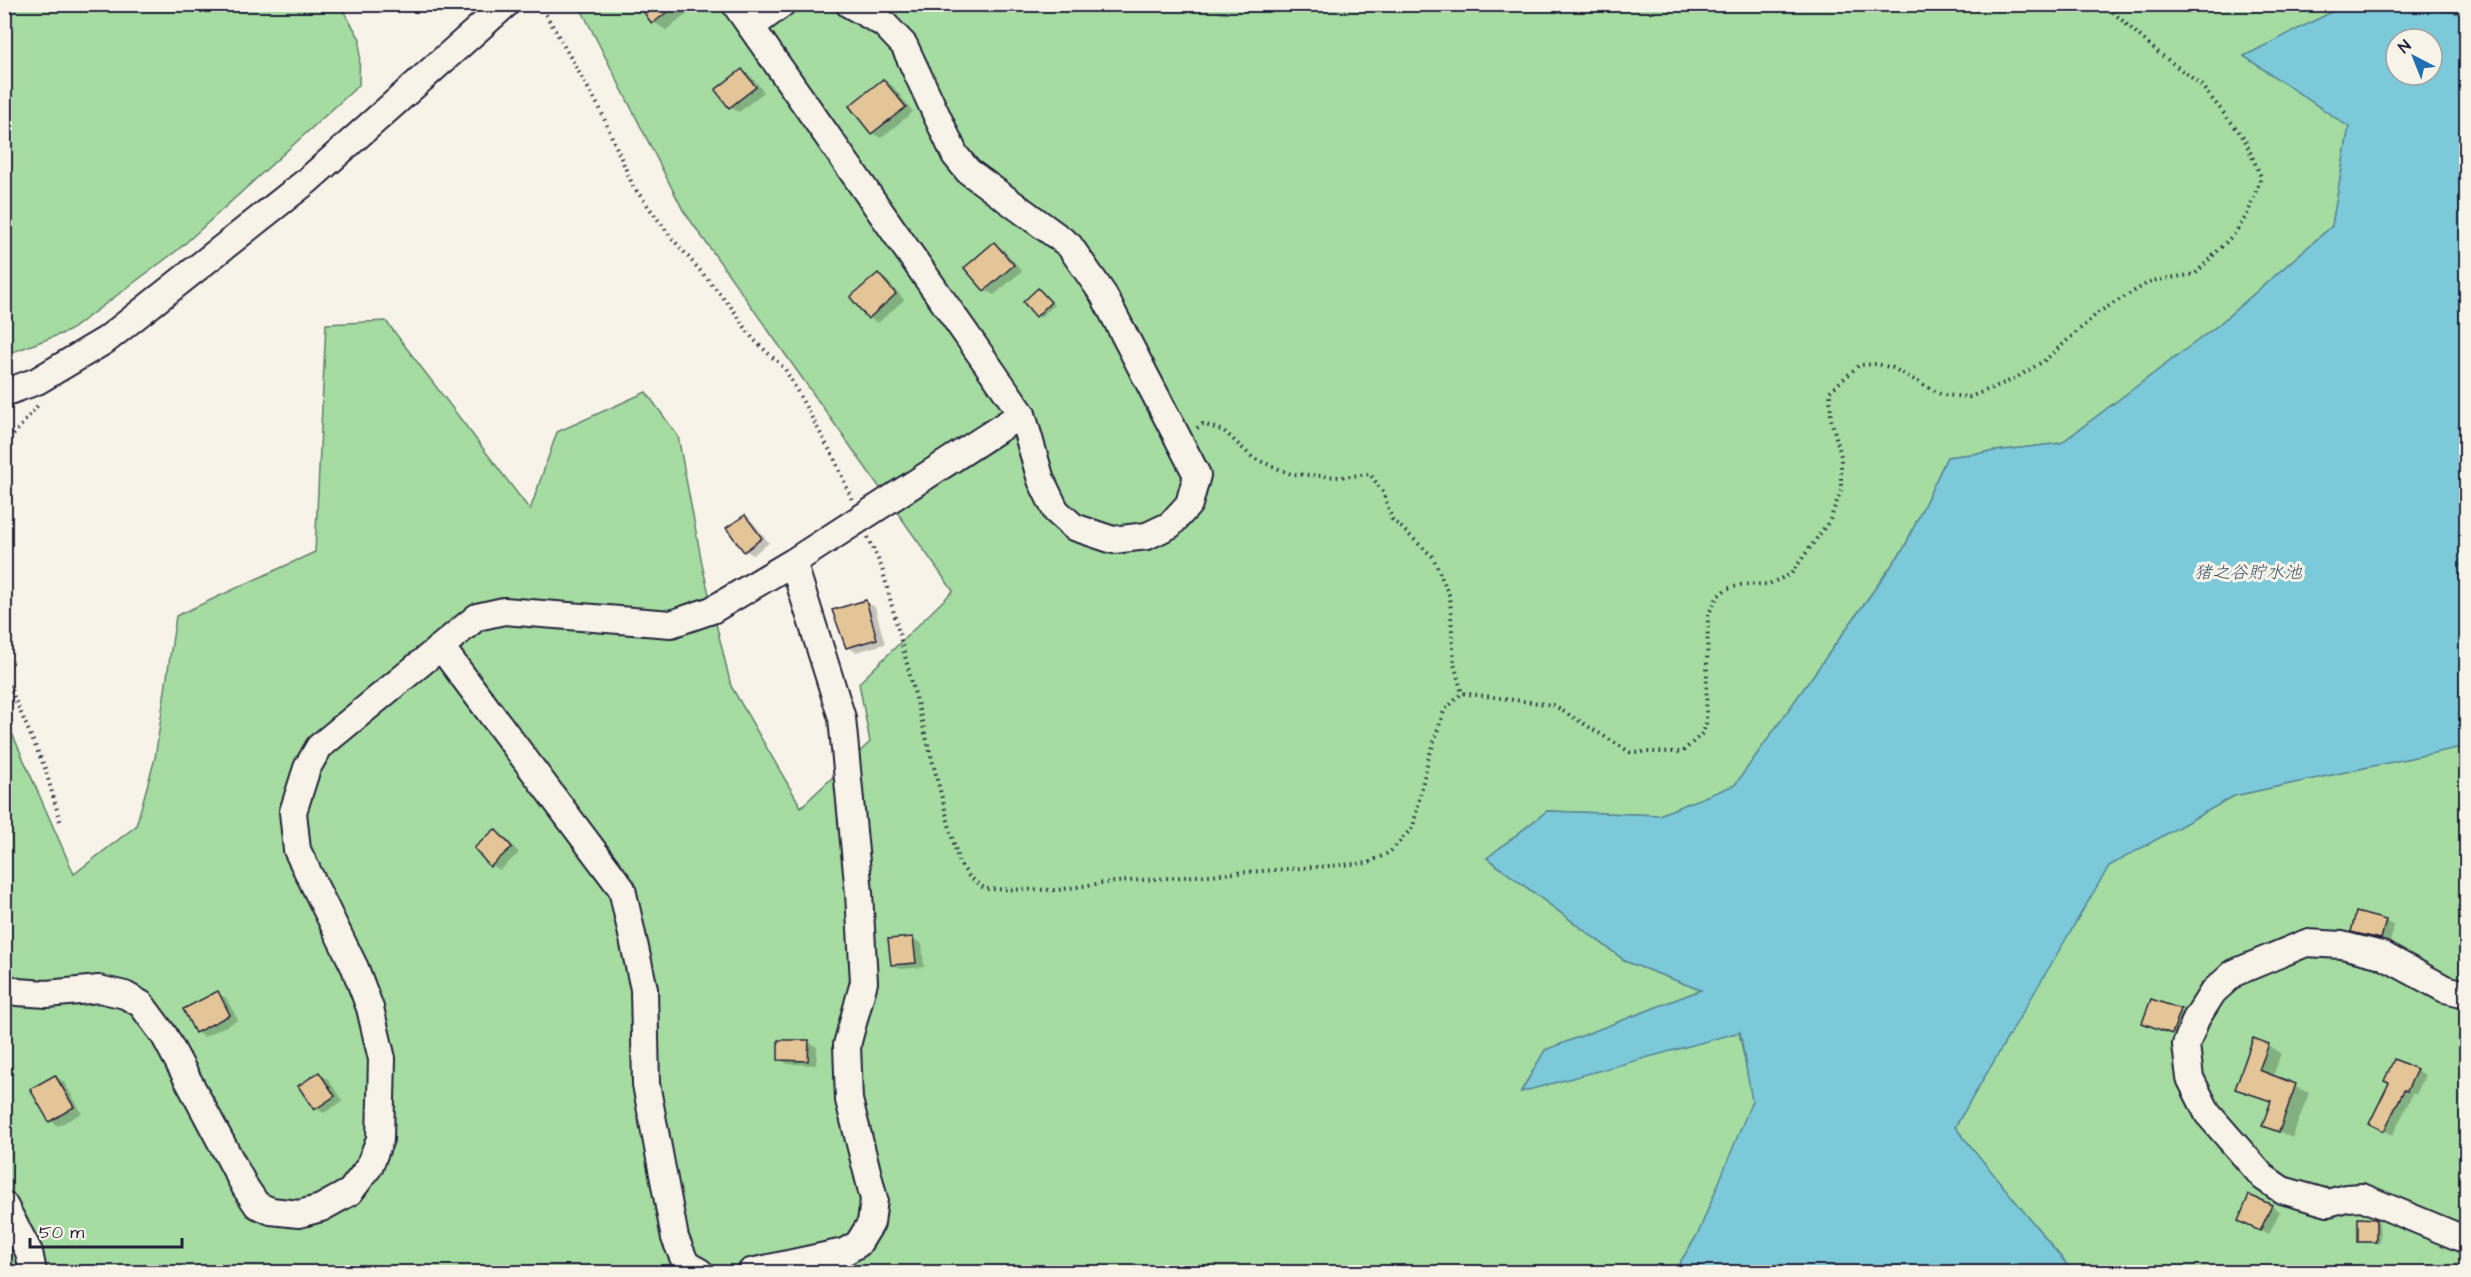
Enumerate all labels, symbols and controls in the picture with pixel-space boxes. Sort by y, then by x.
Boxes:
north arrow [2384,27,2444,87]
text: N [2394,35,2416,58]
water label: 猪之谷貯水池 [2194,560,2303,585]
scale bar [30,1211,182,1249]
text: 50 m [39,1220,84,1245]

